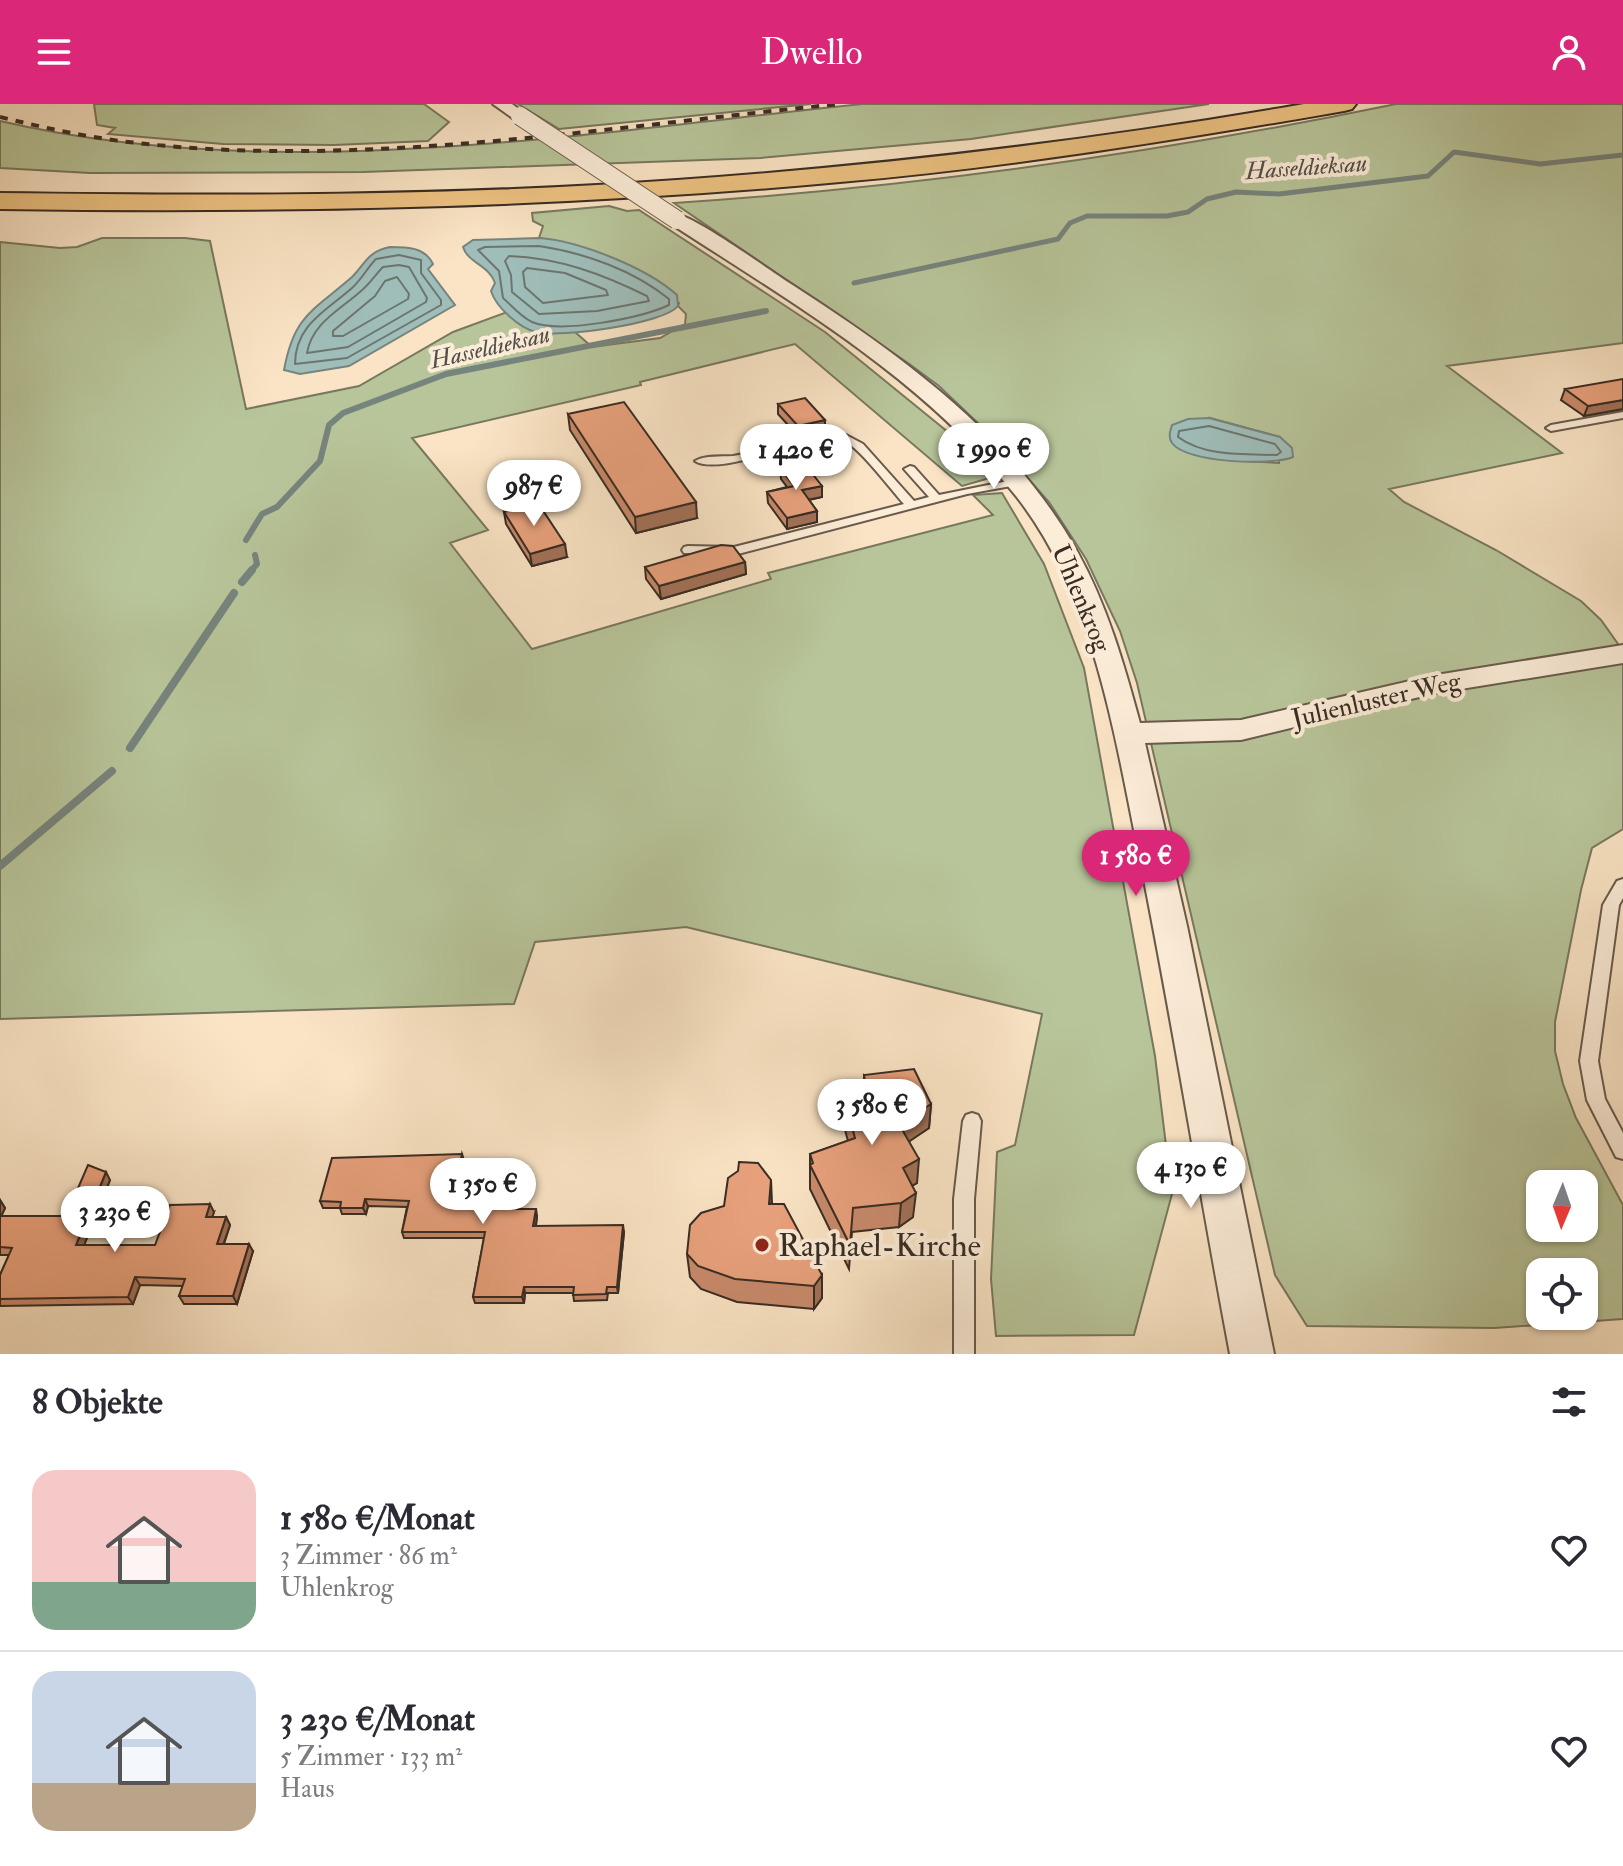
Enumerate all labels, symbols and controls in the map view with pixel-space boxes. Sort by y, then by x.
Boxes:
icon: menu [32,30,76,74]
text: Dwello [761,30,862,75]
icon: person [1547,30,1591,74]
water label: Hasseldieksau [1243,148,1368,187]
water label: Hasseldieksau [426,319,553,377]
pin: 1 990 € [920,423,1068,491]
pin: 1 420 € [722,424,870,492]
text: 1 990 € [956,433,1032,465]
text: 1 420 € [758,434,834,466]
pin: 987 € [478,460,590,528]
text: 987 € [505,470,563,502]
street label: Uhlenkrog [1044,540,1118,658]
street label: Julienluster Weg [1288,665,1465,735]
pin: 1 580 € [1062,830,1210,898]
text: 1 580 € [1100,840,1172,872]
pin: 3 580 € [798,1079,946,1147]
text: 3 580 € [835,1089,909,1121]
pin: 4 130 € [1117,1142,1265,1210]
text: 4 130 € [1155,1152,1227,1184]
pin: 1 350 € [409,1158,557,1226]
text: 1 350 € [448,1168,518,1200]
north arrow [1526,1170,1598,1242]
map controls [1526,1170,1598,1330]
pin: 3 230 € [41,1186,189,1254]
text: 3 230 € [79,1196,151,1228]
place label: Raphael-Kirche [778,1226,981,1266]
marker: Raphael-Kirche [753,1236,771,1254]
button: locate [1526,1258,1598,1330]
icon: filters [1547,1380,1591,1424]
text: 8 Objekte [32,1381,163,1424]
text: 1 580 €/Monat [280,1497,475,1540]
icon: home [96,1502,192,1598]
icon: heart [1547,1528,1591,1572]
text: 3 Zimmer · 86 m² [280,1540,457,1572]
text: Uhlenkrog [280,1572,394,1604]
text: 3 230 €/Monat [280,1698,475,1741]
icon: home [96,1703,192,1799]
icon: heart [1547,1729,1591,1773]
text: 5 Zimmer · 133 m² [280,1741,462,1773]
text: Haus [280,1773,334,1805]

